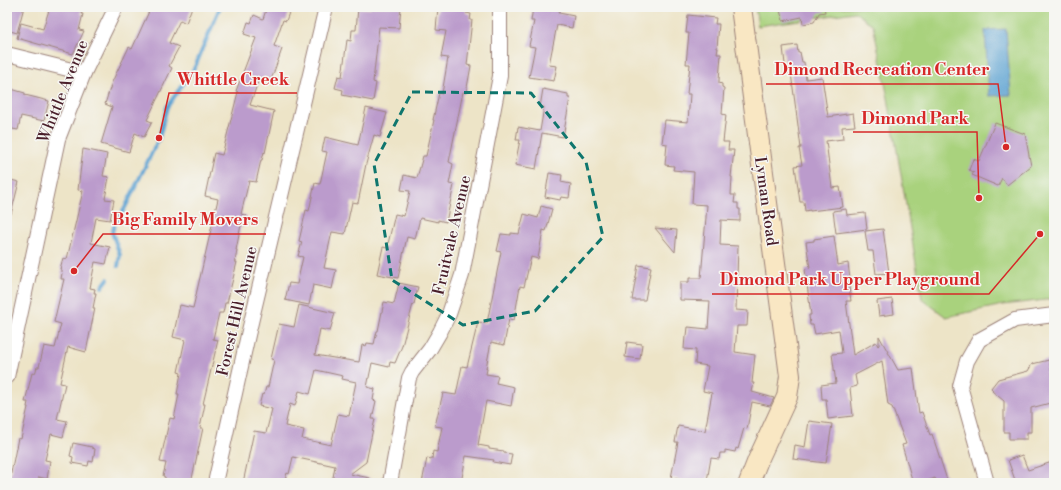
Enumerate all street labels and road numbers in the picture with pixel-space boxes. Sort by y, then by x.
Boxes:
street label: Whittle Avenue [33,37,93,147]
street label: Lyman Road [750,155,782,247]
street label: Fruitvale Avenue [428,173,475,297]
street label: Forest Hill Avenue [212,244,262,378]

